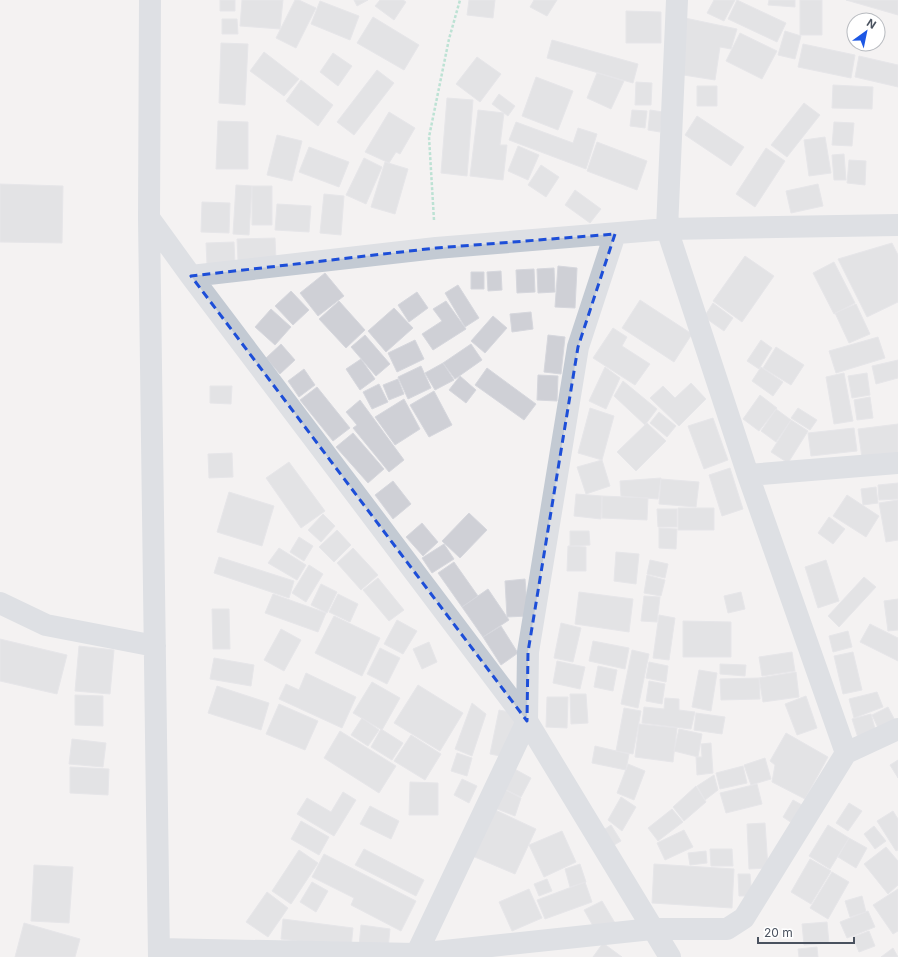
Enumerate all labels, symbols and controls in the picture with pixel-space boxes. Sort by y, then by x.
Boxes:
north arrow [846,12,886,52]
text: N [864,15,879,32]
scale bar [758,919,854,945]
text: 20 m [764,925,793,940]

